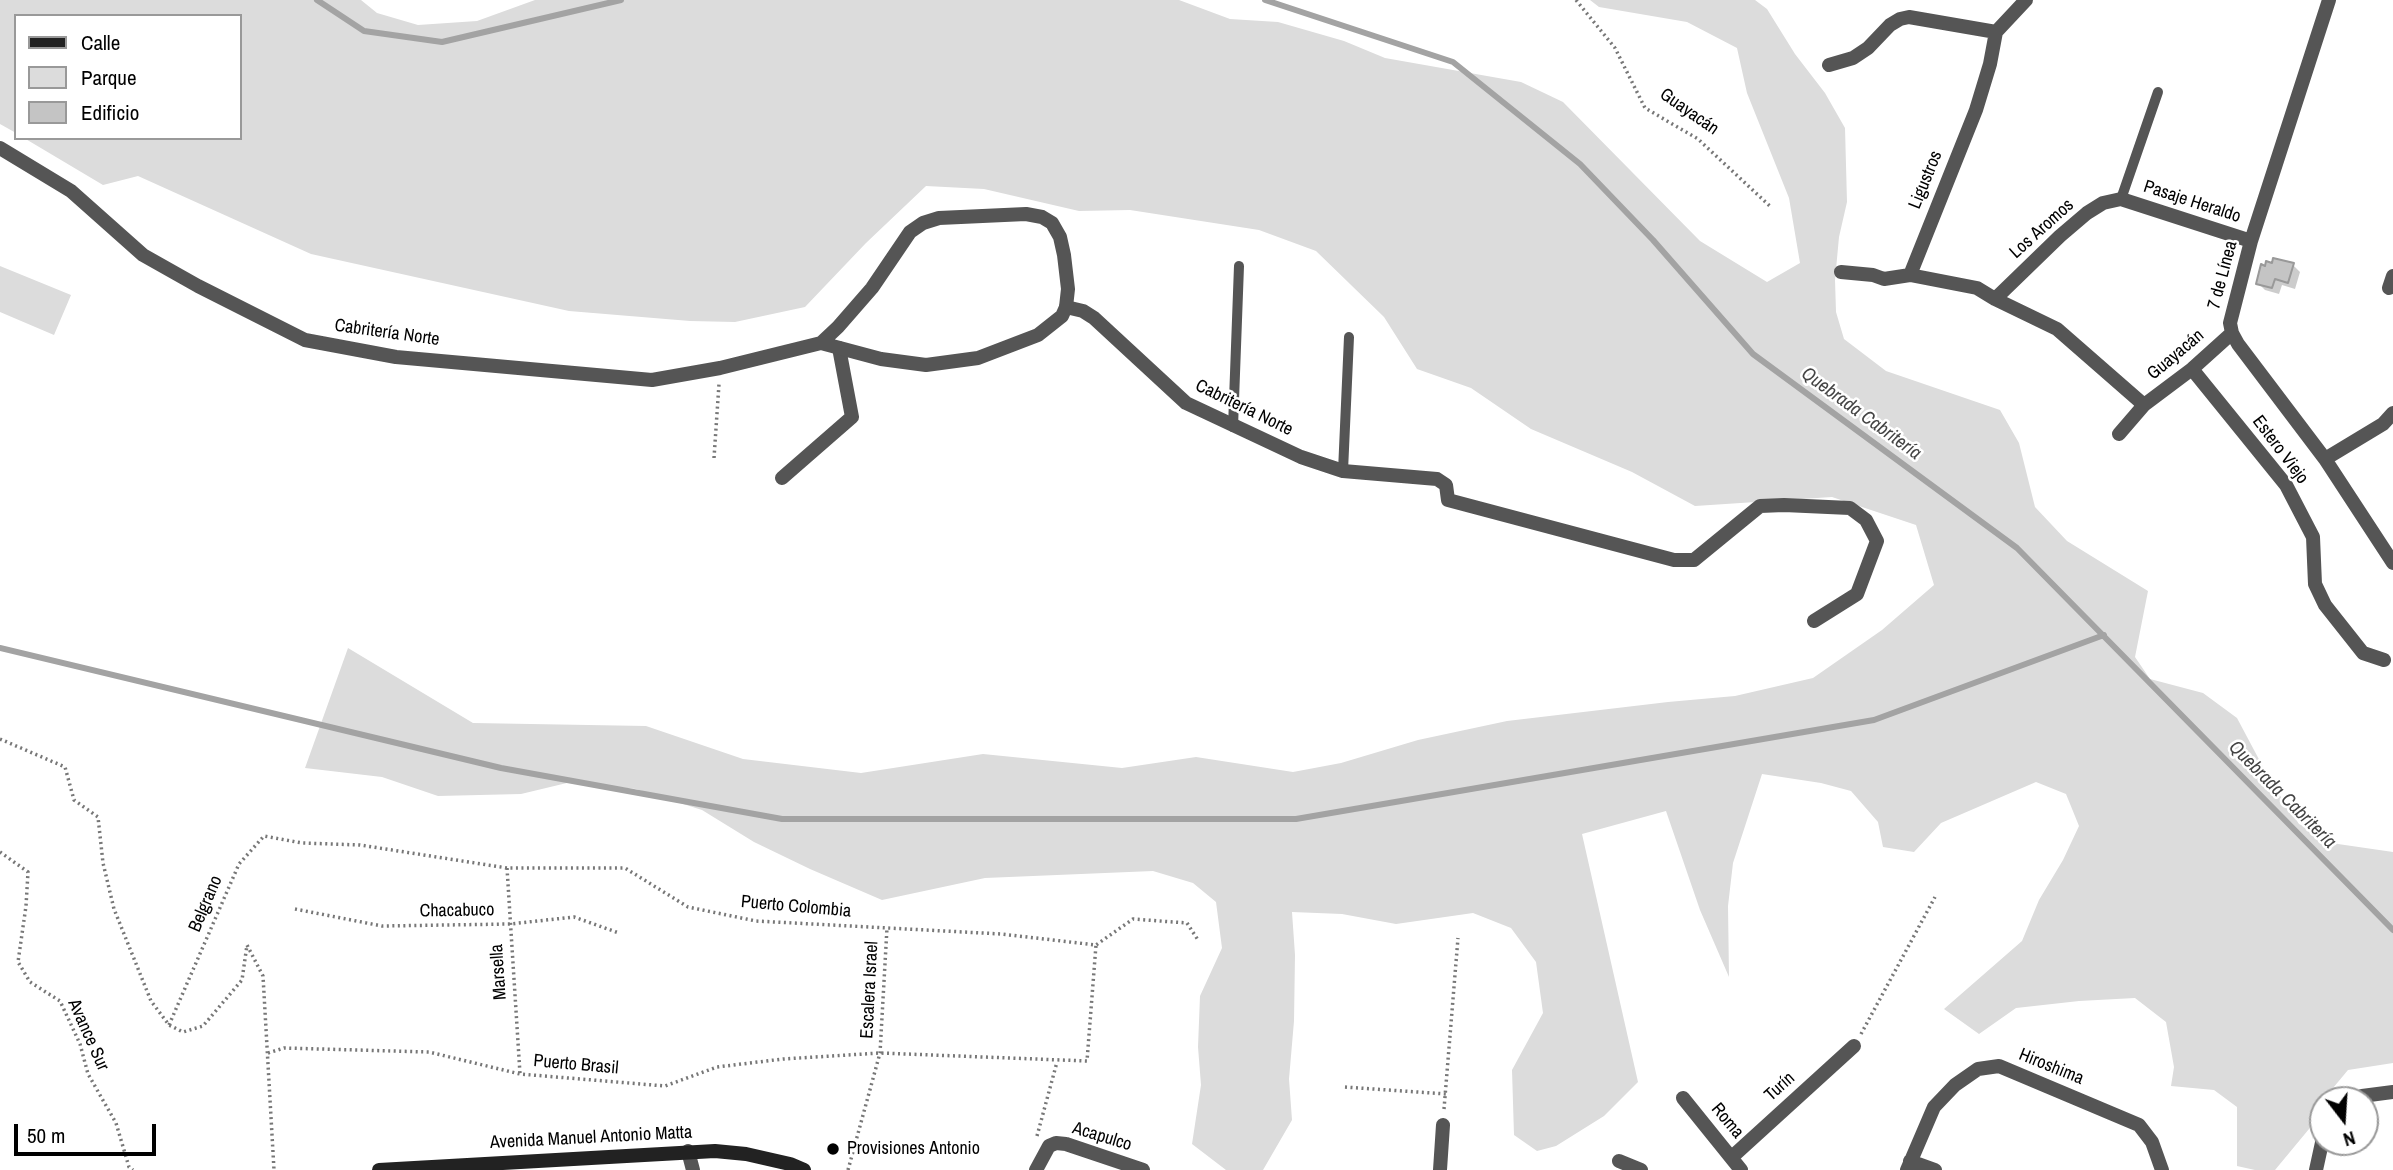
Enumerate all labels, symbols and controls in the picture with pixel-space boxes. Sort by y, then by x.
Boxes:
legend [14,14,242,140]
text: Calle [81,28,120,57]
text: Parque [81,63,137,92]
street label: Guayacán [1655,84,1723,140]
text: Edificio [81,98,139,127]
street label: Ligustros [1905,148,1947,212]
street label: Pasaje Heraldo [2141,176,2243,228]
street label: Los Aromos [2006,195,2078,263]
street label: 7 de Línea [2204,239,2242,311]
street label: Cabritería Norte [333,315,441,351]
street label: Guayacán [2143,325,2209,385]
water label: Quebrada Cabritería [1796,363,1926,465]
street label: Cabritería Norte [1192,375,1296,441]
street label: Estero Viejo [2247,411,2313,489]
water label: Quebrada Cabritería [2223,736,2341,854]
street label: Belgrano [185,873,227,935]
street label: Puerto Colombia [740,891,852,923]
street label: Chacabuco [419,900,495,922]
street label: Escalera Israel [857,941,883,1039]
street label: Marsella [486,943,512,1001]
street label: Avance Sur [63,996,113,1074]
street label: Hiroshima [2015,1044,2087,1090]
street label: Puerto Brasil [533,1051,619,1079]
street label: Turín [1760,1068,1800,1106]
north arrow [2309,1086,2379,1156]
street label: Roma [1706,1099,1748,1143]
scale bar [18,1110,159,1154]
street label: Acapulco [1070,1118,1134,1156]
text: 50 m [27,1121,65,1150]
street label: Avenida Manuel Antonio Matta [489,1122,693,1154]
text: N [2340,1125,2359,1153]
place label: Provisiones Antonio [847,1138,980,1160]
marker: Provisiones Antonio [825,1141,841,1157]

